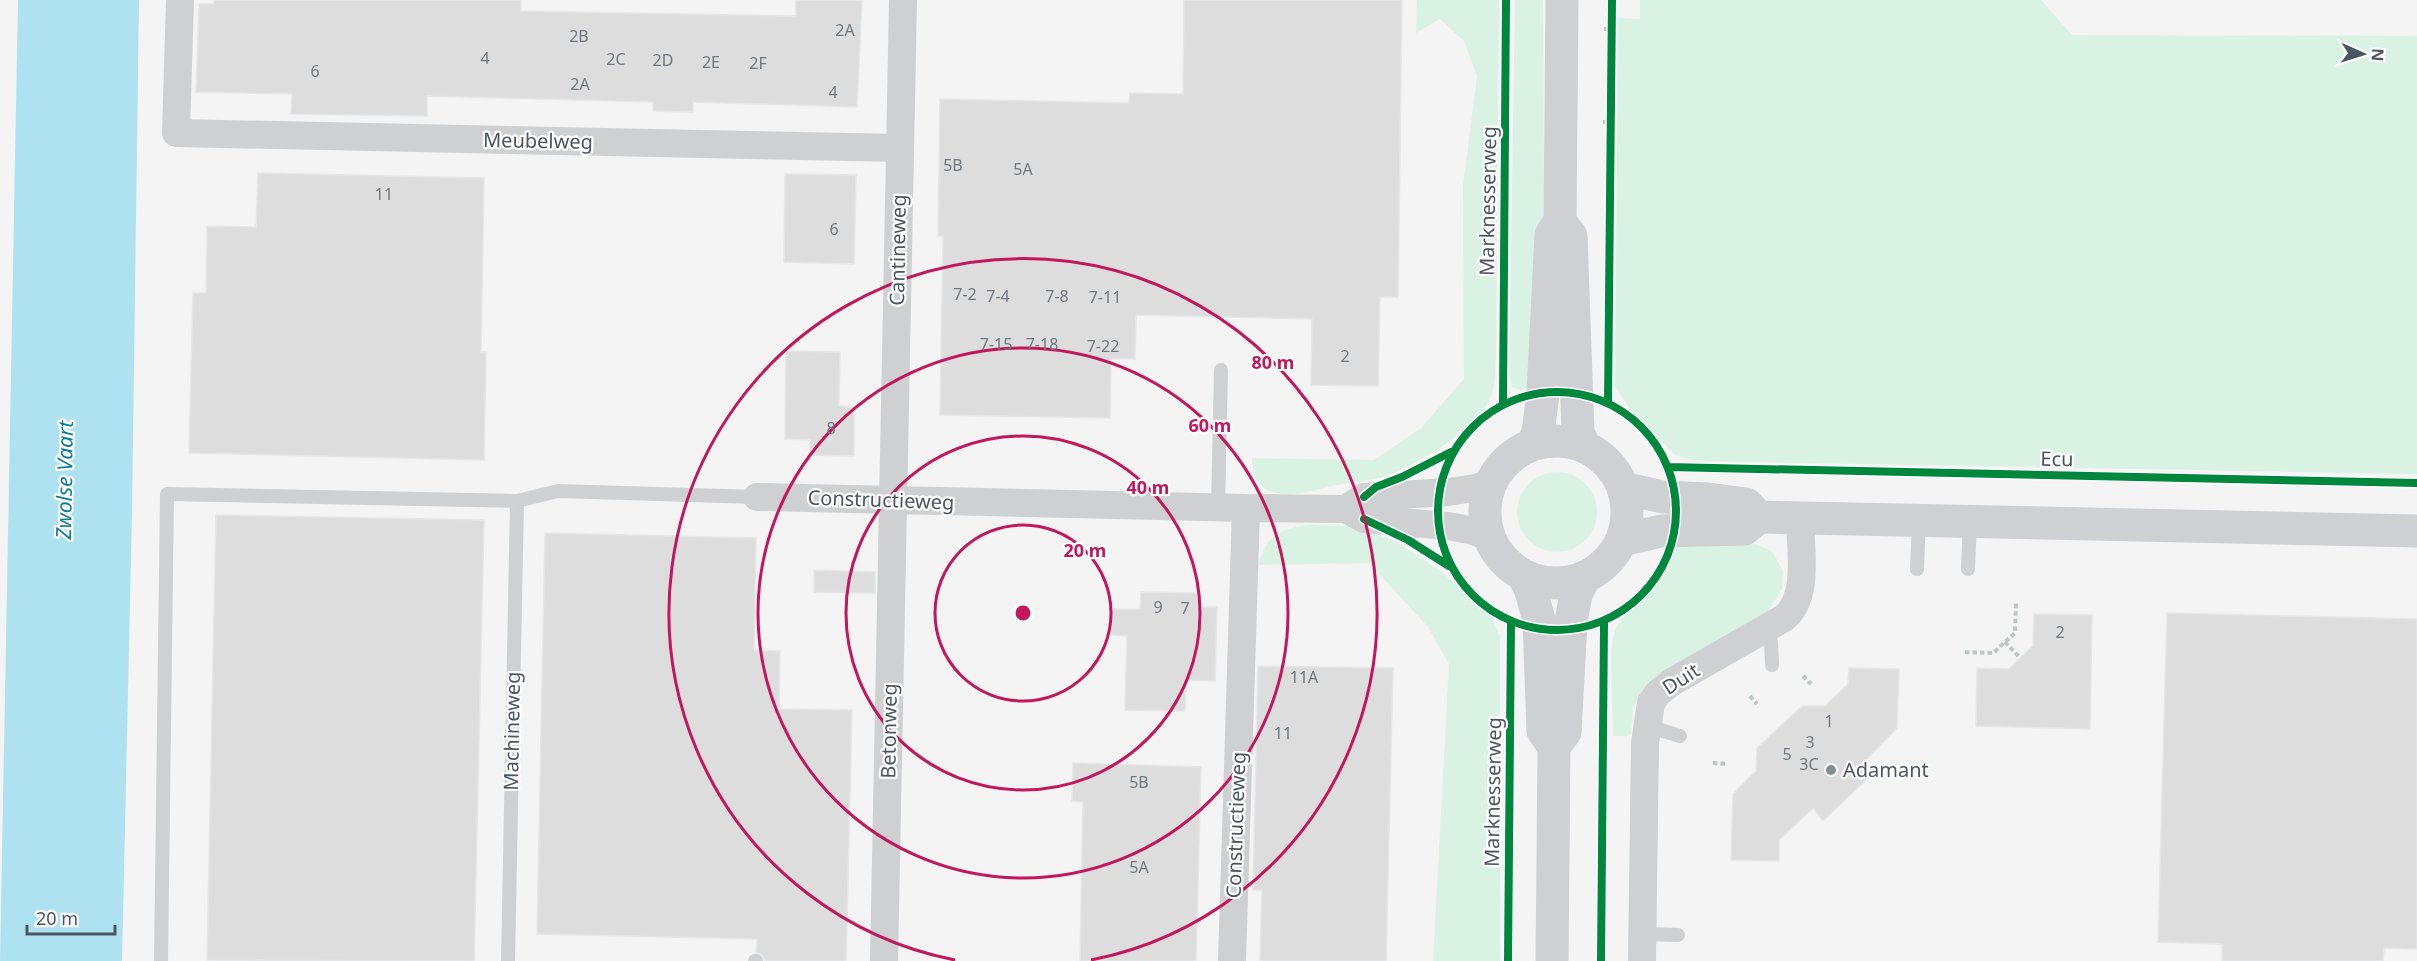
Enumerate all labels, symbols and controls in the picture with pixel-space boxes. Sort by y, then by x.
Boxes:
house number: 2A [835,19,855,41]
north arrow [2333,24,2393,84]
house number: 2B [569,25,589,47]
house number: 4 [480,47,490,69]
house number: 2C [606,48,626,70]
text: N [2367,48,2389,62]
house number: 2D [653,49,673,71]
house number: 2E [702,51,720,73]
house number: 2F [749,52,767,74]
house number: 6 [310,60,320,82]
house number: 2A [570,73,590,95]
house number: 4 [828,81,838,103]
street label: Meubelweg [483,126,593,155]
street label: Marknesserweg [1473,126,1502,276]
house number: 5B [943,154,963,176]
house number: 5A [1013,158,1033,180]
house number: 11 [375,183,393,205]
street label: Cantineweg [883,194,912,306]
house number: 6 [829,218,839,240]
house number: 7-2 [953,283,977,305]
house number: 7-4 [986,285,1010,307]
house number: 7-8 [1045,285,1069,307]
house number: 7-11 [1089,286,1121,308]
house number: 7-15 [980,333,1012,355]
house number: 7-18 [1026,333,1058,355]
house number: 7-22 [1087,335,1119,357]
house number: 2 [1340,345,1350,367]
text: 80 m [1252,350,1294,374]
text: 60 m [1189,413,1231,437]
house number: 8 [826,417,836,439]
water label: Zwolse Vaart [49,419,79,541]
street label: Ecu [2040,445,2074,472]
text: 40 m [1127,475,1169,499]
street label: Constructieweg [807,483,955,516]
text: 20 m [1064,538,1106,562]
house number: 9 [1153,596,1163,618]
house number: 7 [1180,597,1190,619]
centre of rings [1013,603,1033,623]
house number: 2 [2055,621,2065,643]
street label: Duit [1657,657,1705,701]
house number: 11A [1290,666,1319,688]
street label: Machineweg [497,671,526,791]
street label: Betonweg [874,683,903,779]
house number: 1 [1824,710,1834,732]
street label: Marknesserweg [1478,717,1507,867]
house number: 11 [1274,722,1292,744]
house number: 3 [1805,731,1815,753]
house number: 5 [1782,743,1792,765]
street label: Constructieweg [1219,751,1252,899]
house number: 3C [1799,753,1819,775]
place label: Adamant [1843,756,1929,783]
marker: Adamant [1824,763,1838,777]
house number: 5B [1129,771,1149,793]
house number: 5A [1129,856,1149,878]
scale bar [27,898,116,936]
text: 20 m [36,906,78,930]

